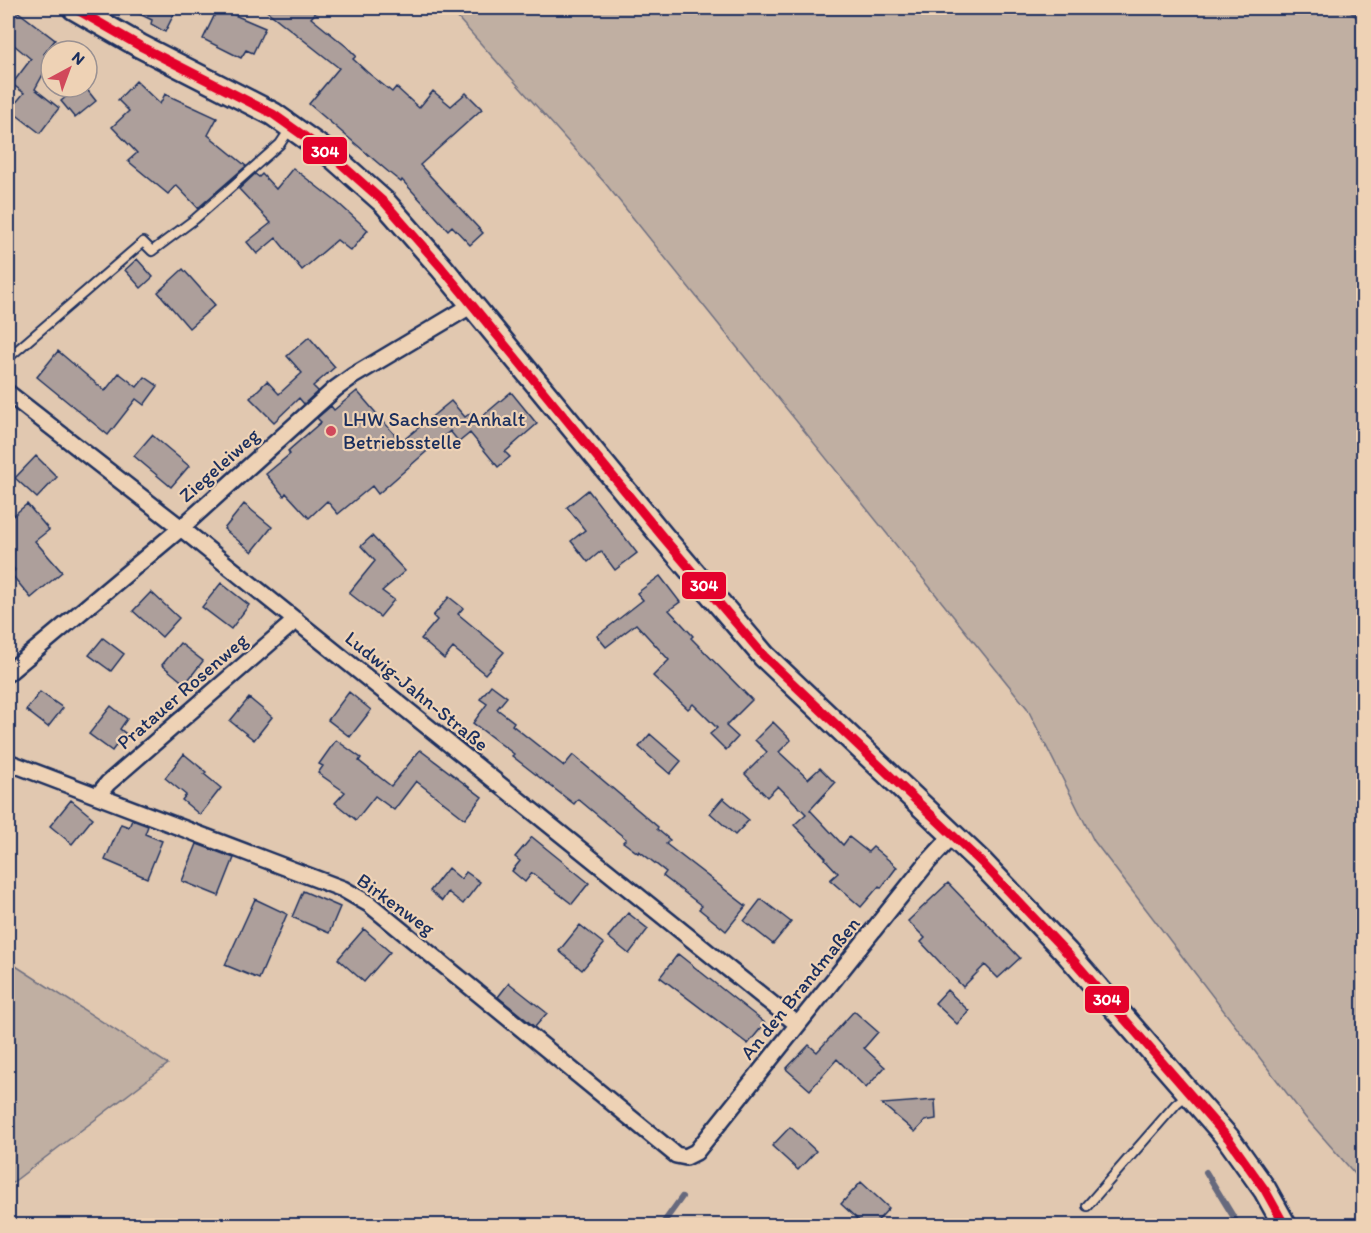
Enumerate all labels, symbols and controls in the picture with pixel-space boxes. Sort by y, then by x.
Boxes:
north arrow [39,39,99,99]
text: N [68,47,89,69]
line badge: 304 [302,136,348,165]
text: 304 [311,142,339,161]
place label: LHW Sachsen-Anhalt Betriebsstelle [343,407,526,454]
street label: Ziegeleiweg [174,422,265,507]
marker: LHW Sachsen-Anhalt Betriebsstelle [324,424,338,438]
line badge: 304 [681,571,727,600]
text: 304 [690,576,718,595]
street label: Ludwig-Jahn-Straße [340,626,494,756]
street label: Pratauer Rosenweg [112,627,253,754]
street label: Birkenweg [352,868,440,941]
street label: An den Brandmaßen [735,912,865,1064]
line badge: 304 [1084,985,1130,1014]
text: 304 [1093,990,1121,1009]

